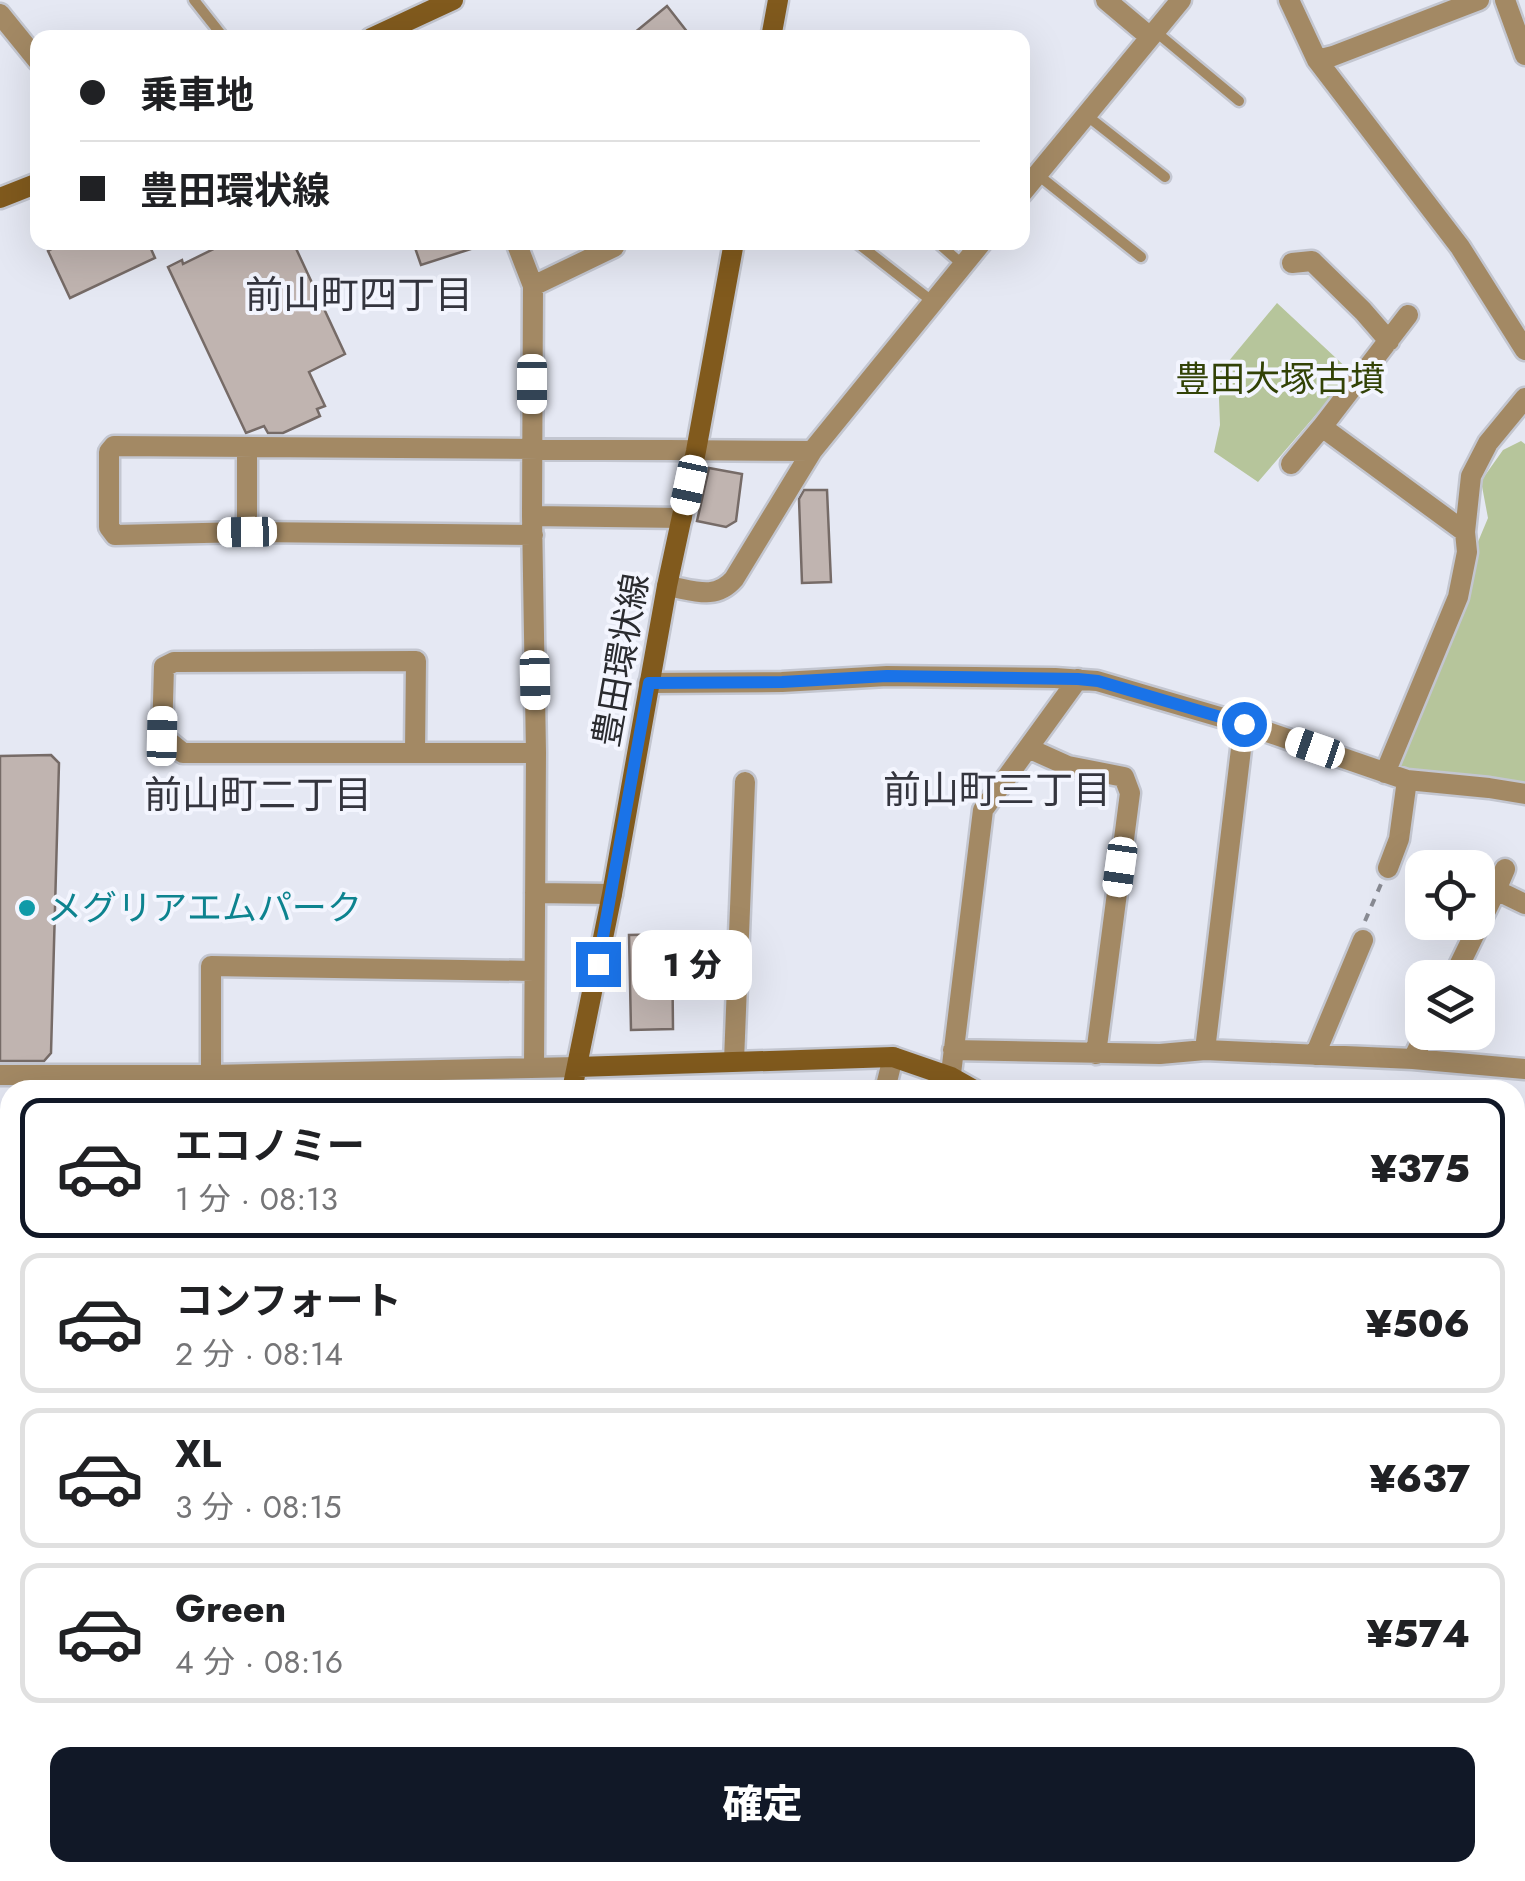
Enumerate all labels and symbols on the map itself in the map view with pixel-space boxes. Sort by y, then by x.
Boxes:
district label: 前山町四丁目 [245,267,473,322]
car [517,354,547,414]
park label: 豊田大塚古墳 [1175,354,1385,404]
car [668,453,710,517]
car [217,516,277,548]
street label: 豊田環状線 [581,569,661,751]
car [519,650,551,710]
route start [1222,702,1267,747]
car [146,706,178,766]
car [1282,724,1348,772]
district label: 前山町三丁目 [883,762,1111,817]
district label: 前山町二丁目 [144,767,372,822]
car [1101,835,1139,899]
place label: メグリアエムパーク [47,883,362,933]
marker: メグリアエムパーク [16,897,38,919]
callout: 1 分 [633,929,753,999]
route end [576,942,621,987]

